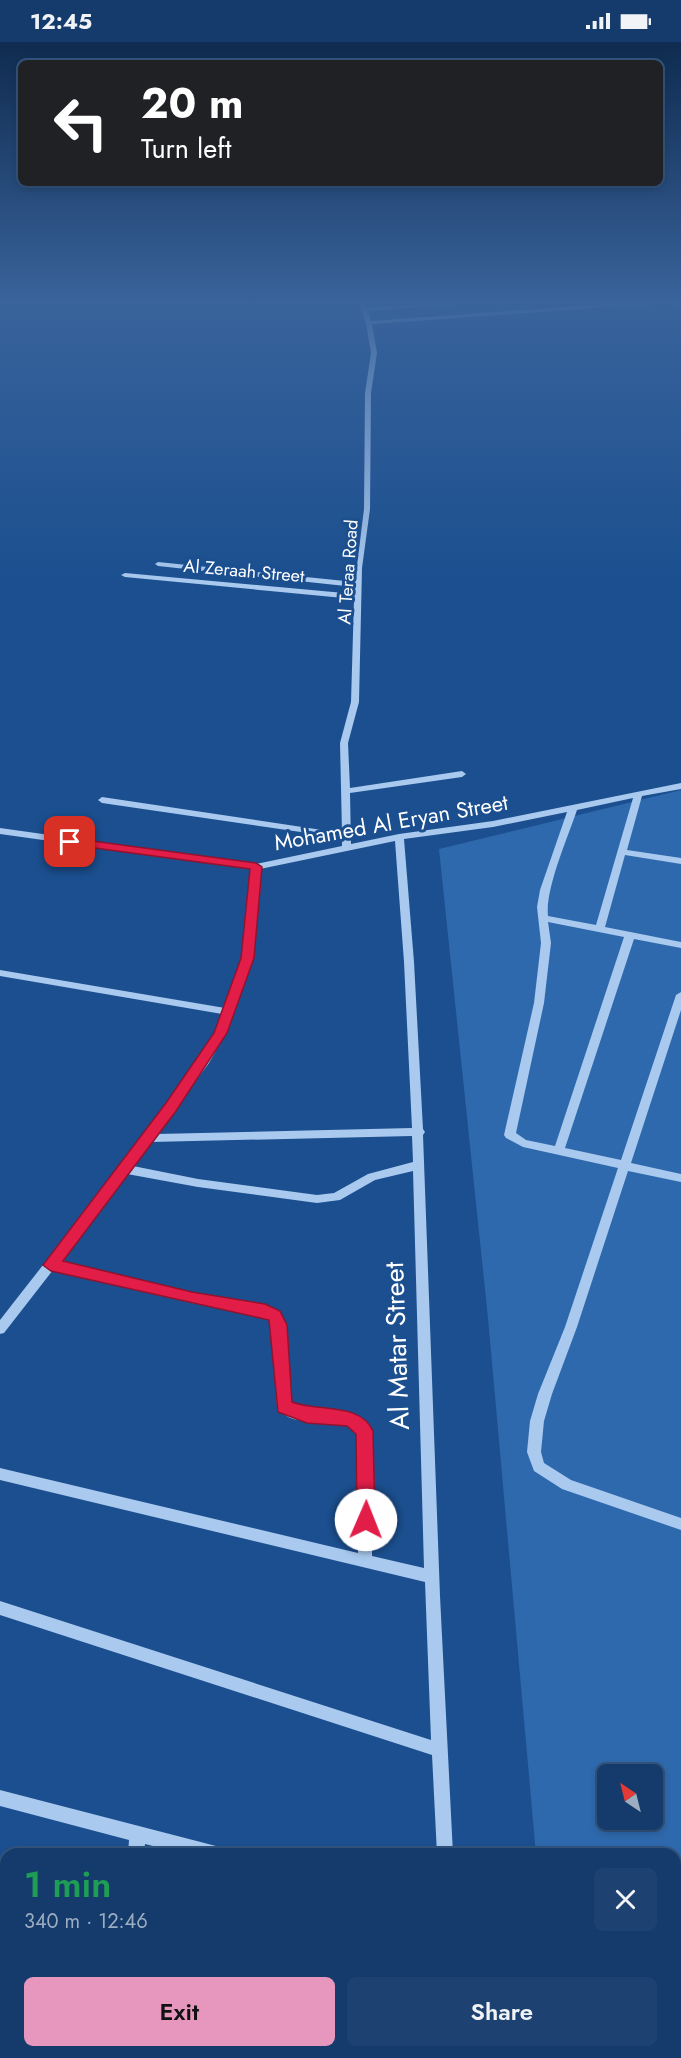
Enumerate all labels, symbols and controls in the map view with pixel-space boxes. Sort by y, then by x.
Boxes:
text: 12:45 [30,5,92,37]
text: 20 m [141,73,243,134]
icon: left [42,84,120,162]
text: Turn left [141,129,231,168]
street label: Al Teraa Road [331,519,365,625]
street label: Al Zeraah Street [182,553,306,589]
street label: Mohamed Al Eryan Street [272,786,511,858]
pin [44,816,95,867]
icon: arrive [53,825,86,858]
street label: Al Matar Street [374,1261,419,1431]
position arrow [334,1488,398,1552]
north arrow [597,1764,663,1830]
map controls [597,1764,663,1830]
text: 1 min [24,1858,111,1910]
button: close [594,1868,657,1931]
text: 340 m · 12:46 [24,1907,148,1936]
button: Exit [24,1977,335,2046]
button: Share [347,1977,657,2046]

